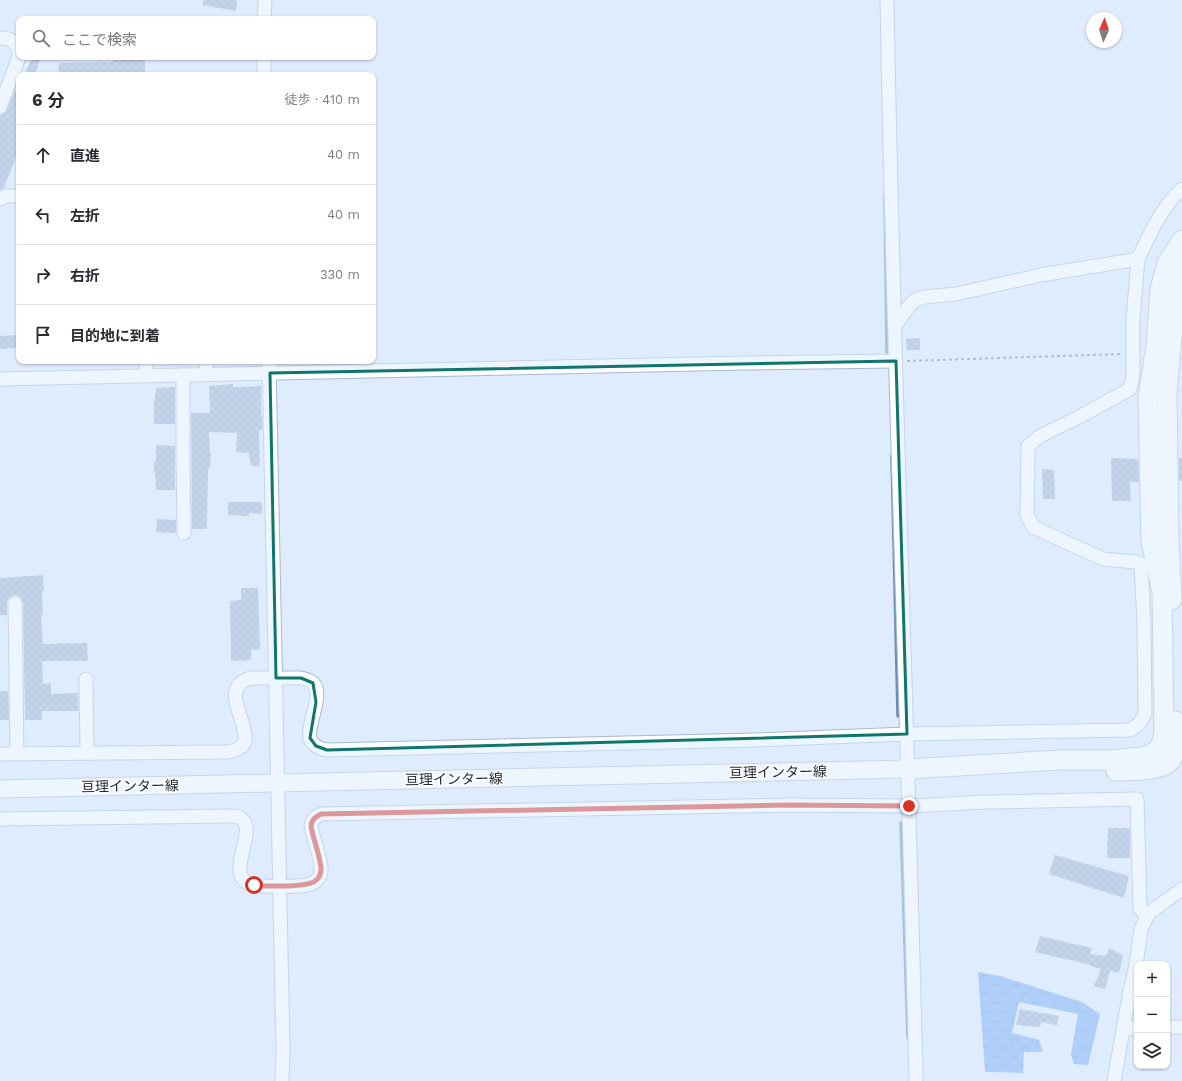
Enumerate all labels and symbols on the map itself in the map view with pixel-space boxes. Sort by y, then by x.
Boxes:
north arrow [1086,12,1122,48]
street label: 亘理インター線 [729,763,827,781]
street label: 亘理インター線 [405,770,503,788]
street label: 亘理インター線 [81,777,179,795]
route end [900,797,918,815]
route start [245,876,263,894]

